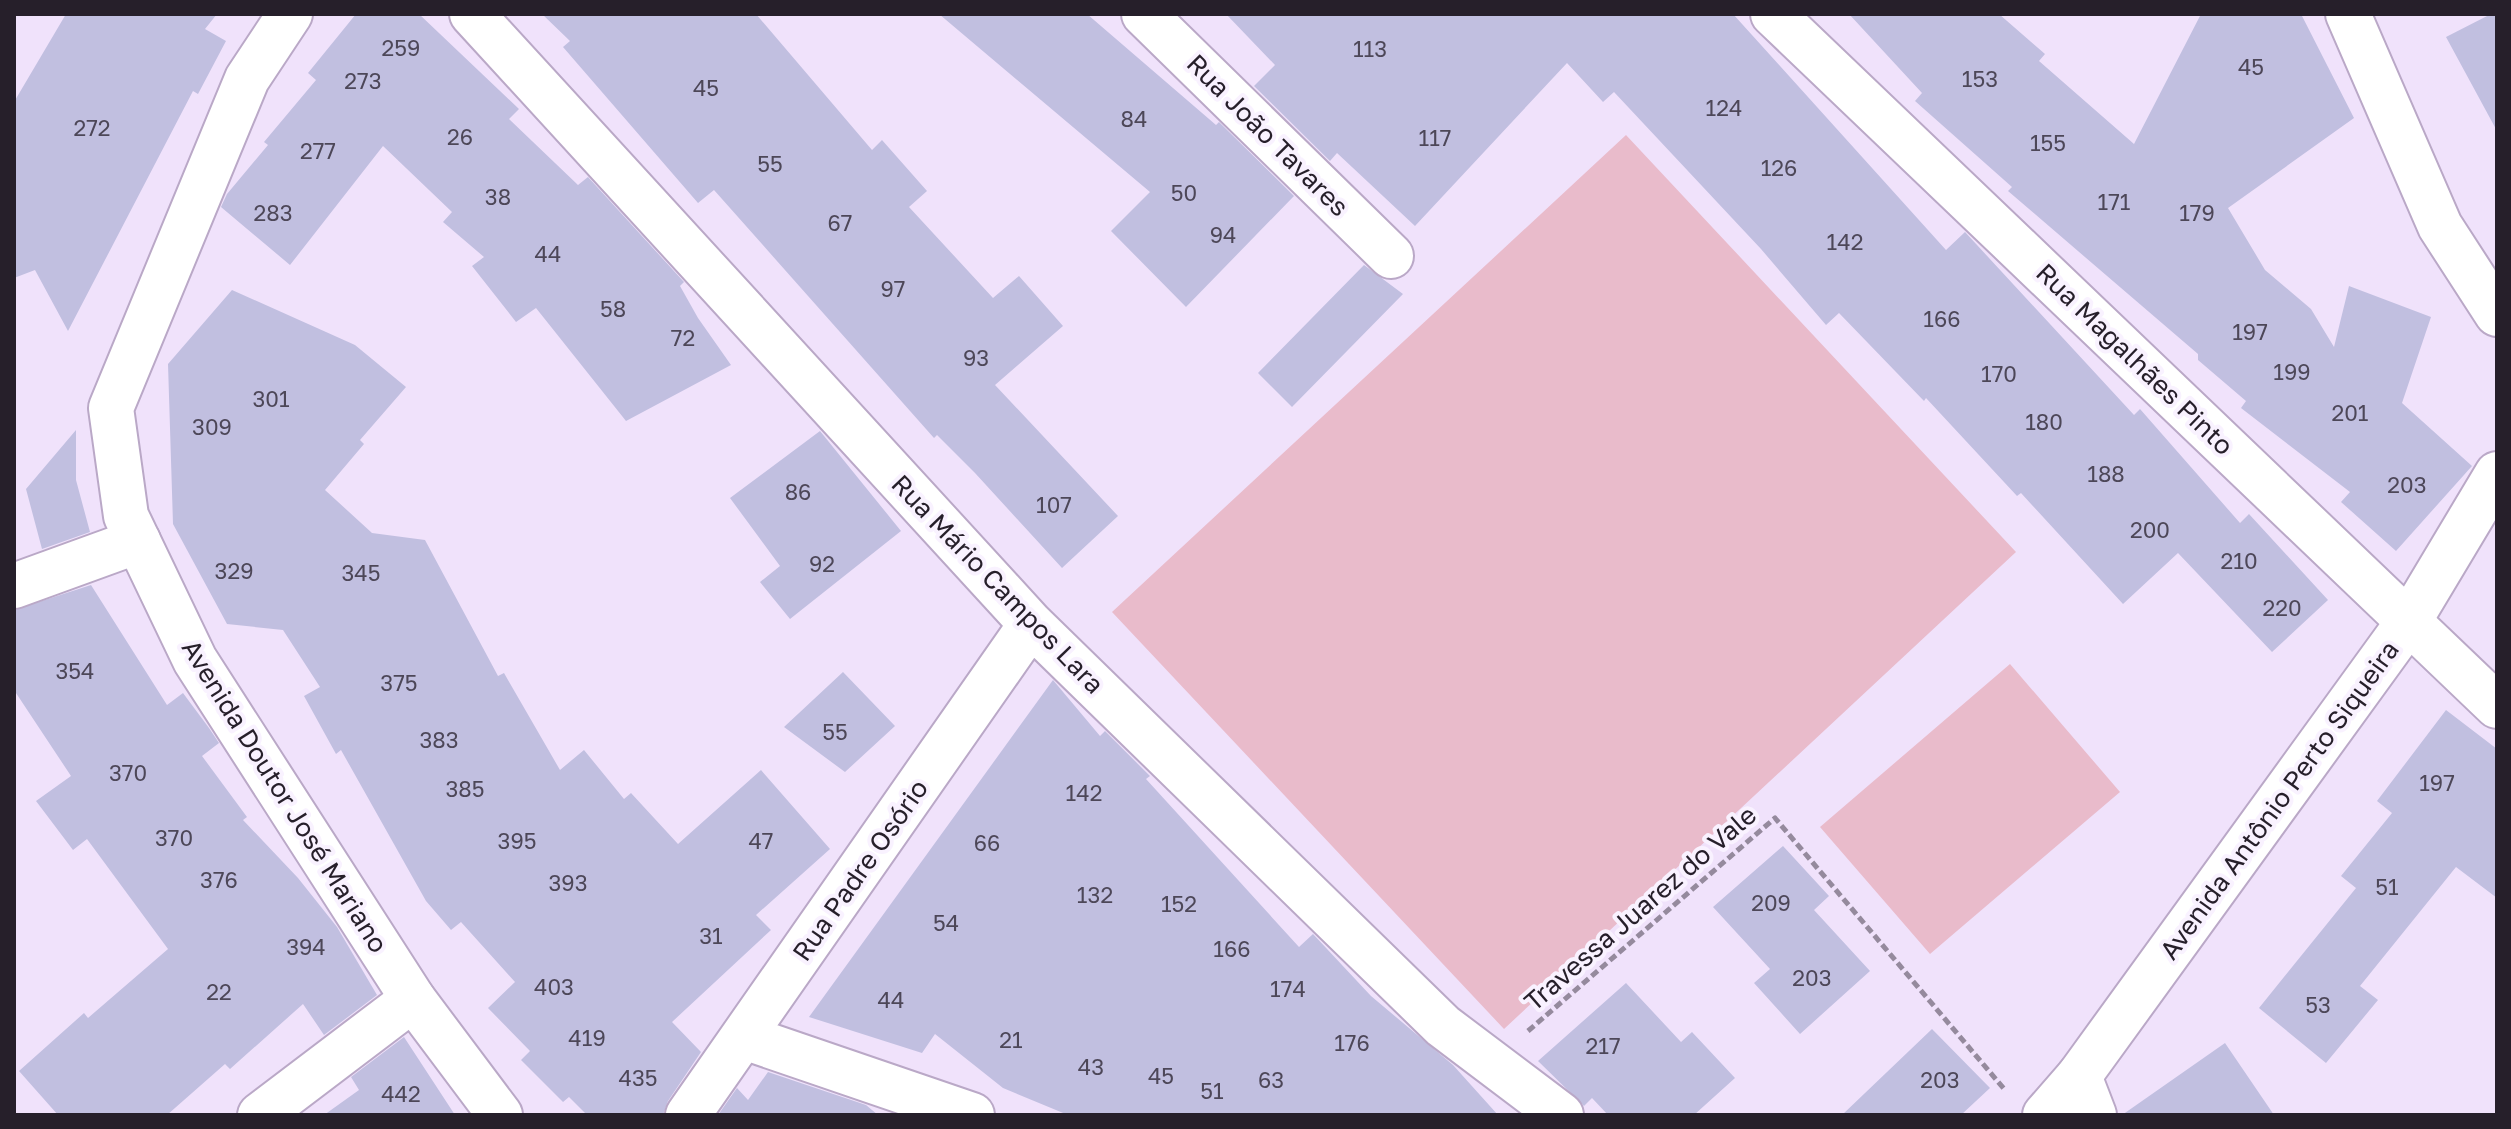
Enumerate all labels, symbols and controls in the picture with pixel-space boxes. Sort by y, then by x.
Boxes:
house number: 259 [382,34,420,61]
house number: 113 [1353,35,1387,62]
street label: Rua João Tavares [1181,48,1355,222]
house number: 45 [2238,53,2264,80]
house number: 153 [1962,65,1998,92]
house number: 273 [344,67,382,94]
house number: 45 [693,74,719,101]
house number: 124 [1706,94,1742,121]
house number: 84 [1121,105,1147,132]
house number: 272 [73,114,111,141]
house number: 26 [447,123,473,150]
house number: 117 [1418,124,1452,151]
house number: 155 [2030,129,2066,156]
house number: 277 [300,137,336,164]
house number: 55 [757,150,783,177]
house number: 126 [1761,154,1797,181]
house number: 50 [1171,179,1197,206]
house number: 38 [485,183,511,210]
house number: 171 [2097,188,2131,215]
house number: 283 [253,199,293,226]
house number: 179 [2179,199,2215,226]
house number: 67 [828,209,852,236]
house number: 94 [1210,221,1236,248]
house number: 142 [1827,228,1863,255]
house number: 44 [535,240,561,267]
street label: Rua Magalhães Pinto [2030,257,2240,461]
house number: 97 [881,275,905,302]
house number: 58 [600,295,626,322]
house number: 166 [1923,305,1961,332]
house number: 197 [2232,318,2268,345]
house number: 72 [671,324,695,351]
house number: 93 [963,344,989,371]
house number: 199 [2273,358,2311,385]
house number: 170 [1981,360,2017,387]
house number: 301 [252,385,290,412]
house number: 201 [2331,399,2369,426]
house number: 180 [2025,408,2063,435]
house number: 309 [192,413,232,440]
house number: 188 [2087,460,2125,487]
street label: Rua Mário Campos Lara [885,468,1111,700]
house number: 203 [2387,471,2427,498]
house number: 86 [785,478,811,505]
house number: 107 [1036,491,1072,518]
house number: 200 [2130,516,2170,543]
house number: 210 [2220,547,2258,574]
house number: 92 [809,550,835,577]
house number: 329 [215,557,253,584]
house number: 345 [341,559,381,586]
house number: 220 [2262,594,2302,621]
street label: Avenida Doutor José Mariano [176,634,394,958]
street label: Avenida Antônio Perto Siqueira [2153,635,2405,965]
house number: 354 [55,657,95,684]
house number: 375 [380,669,418,696]
house number: 55 [822,718,848,745]
house number: 383 [419,726,459,753]
house number: 370 [109,759,147,786]
house number: 197 [2419,769,2455,796]
street label: Rua Padre Osório [786,773,934,967]
house number: 385 [445,775,485,802]
house number: 142 [1066,779,1102,806]
street label: Travessa Juarez do Vale [1518,799,1762,1017]
house number: 370 [155,824,193,851]
house number: 395 [498,827,536,854]
house number: 47 [748,827,774,854]
house number: 66 [974,829,1000,856]
house number: 376 [200,866,238,893]
house number: 393 [548,869,588,896]
house number: 51 [2375,873,2399,900]
house number: 132 [1077,881,1113,908]
house number: 209 [1751,889,1791,916]
house number: 152 [1161,890,1197,917]
house number: 54 [933,909,959,936]
house number: 31 [699,922,723,949]
house number: 394 [286,933,326,960]
house number: 166 [1213,935,1251,962]
house number: 203 [1792,964,1832,991]
house number: 403 [534,973,574,1000]
house number: 174 [1270,975,1306,1002]
house number: 22 [206,978,232,1005]
house number: 44 [878,986,904,1013]
house number: 53 [2305,991,2331,1018]
house number: 419 [568,1024,606,1051]
house number: 21 [999,1026,1023,1053]
house number: 176 [1334,1029,1370,1056]
house number: 217 [1585,1032,1621,1059]
house number: 43 [1078,1053,1104,1080]
house number: 45 [1148,1062,1174,1089]
house number: 435 [618,1064,658,1091]
house number: 63 [1258,1066,1284,1093]
house number: 203 [1920,1066,1960,1093]
house number: 51 [1200,1077,1224,1104]
house number: 442 [381,1080,421,1107]

